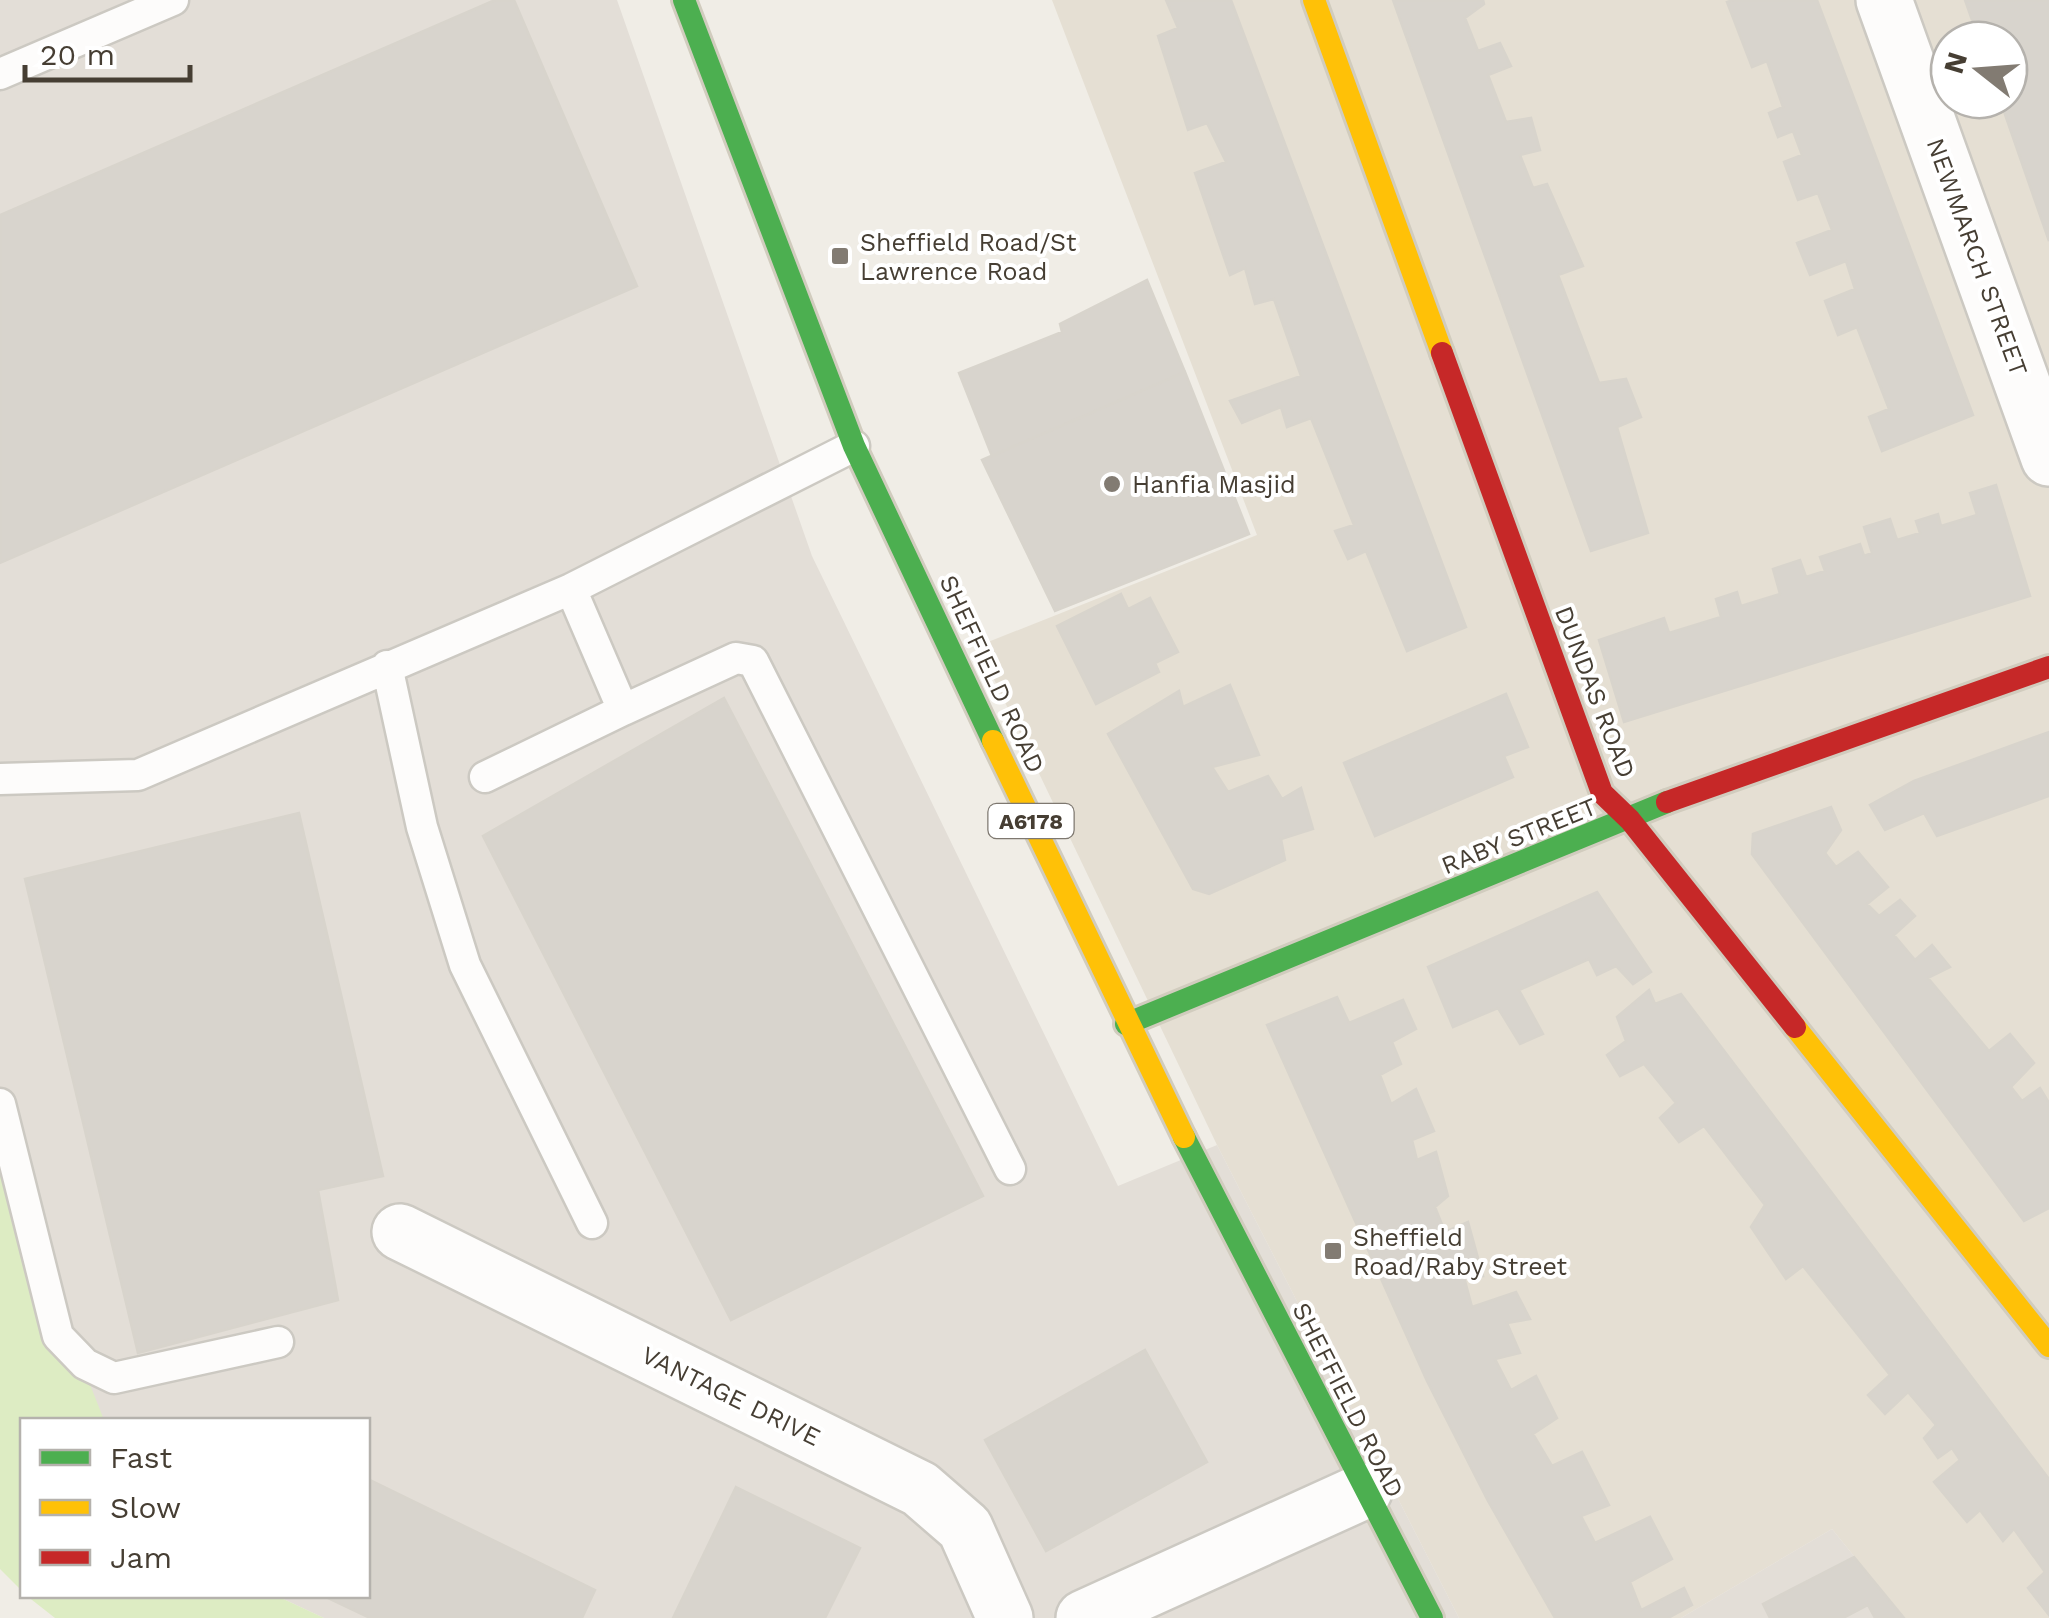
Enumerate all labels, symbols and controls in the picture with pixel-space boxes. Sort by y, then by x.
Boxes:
scale bar [25,20,190,82]
north arrow [1929,20,2029,120]
text: 20 m [40,37,115,72]
text: N [1937,48,1974,78]
street label: NEWMARCH STREET [1921,134,2033,380]
place label: Sheffield Road/St Lawrence Road [860,228,1077,286]
marker: Sheffield Road/St Lawrence Road [829,245,851,267]
place label: Hanfia Masjid [1132,470,1296,499]
marker: Hanfia Masjid [1101,473,1123,495]
street label: SHEFFIELD ROAD [933,571,1051,777]
street label: DUNDAS ROAD [1549,602,1641,782]
street label: RABY STREET [1437,792,1601,880]
road number: A6178 [988,804,1074,838]
place label: Sheffield Road/Raby Street [1353,1223,1568,1281]
marker: Sheffield Road/Raby Street [1322,1240,1344,1262]
street label: SHEFFIELD ROAD [1286,1298,1410,1502]
street label: VANTAGE DRIVE [637,1340,825,1452]
legend [20,1418,370,1598]
text: Fast [110,1440,173,1475]
text: Slow [110,1490,181,1525]
text: Jam [110,1540,172,1575]

